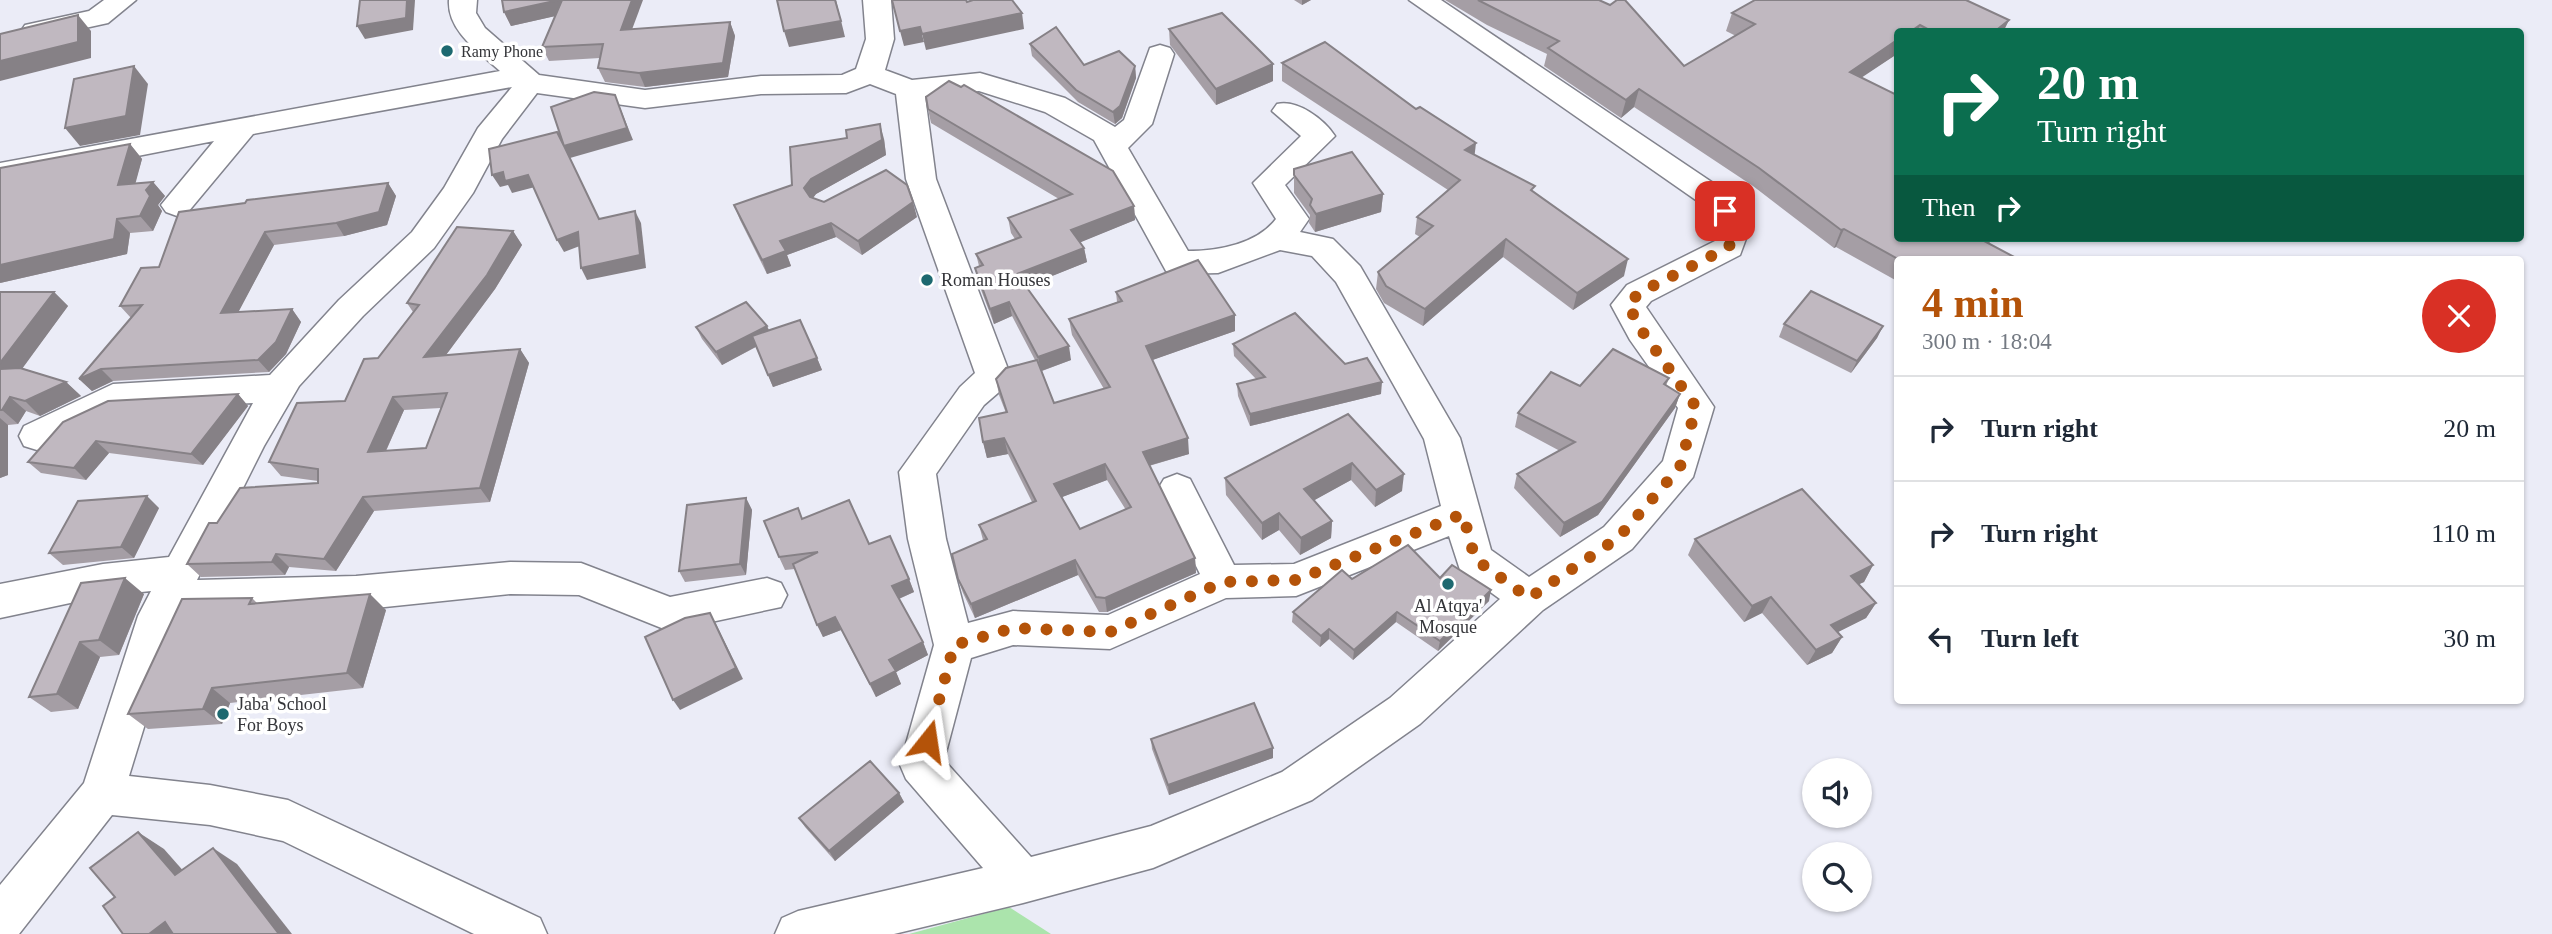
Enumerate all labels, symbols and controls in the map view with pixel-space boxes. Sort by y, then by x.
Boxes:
marker: Ramy Phone [439,43,455,59]
place label: Ramy Phone [461,43,543,61]
text: 20 m [2037,55,2139,110]
icon: right [1922,56,2013,147]
text: Turn right [2037,113,2167,149]
pin [1695,181,1755,241]
icon: right [1989,189,2027,227]
icon: arrive [1706,192,1744,230]
text: Then [1922,193,1975,222]
place label: Roman Houses [941,270,1051,290]
marker: Roman Houses [919,272,935,288]
button: close [2422,279,2496,353]
text: 4 min [1922,280,2024,326]
text: 300 m · 18:04 [1922,329,2052,354]
icon: right [1922,410,1960,448]
text: Turn right [1981,414,2098,443]
text: 20 m [2443,414,2496,443]
icon: right [1922,515,1960,553]
text: Turn right [1981,519,2098,548]
text: 110 m [2431,519,2496,548]
marker: Al Atqya' Mosque [1440,576,1456,592]
place label: Al Atqya' Mosque [1414,596,1482,637]
icon: left [1922,620,1960,658]
text: Turn left [1981,624,2079,653]
text: 30 m [2443,624,2496,653]
place label: Jaba' School For Boys [237,694,327,735]
position arrow [891,704,965,778]
marker: Jaba' School For Boys [215,706,231,722]
map controls [1802,758,1872,912]
button: sound [1802,758,1872,828]
button: search [1802,842,1872,912]

